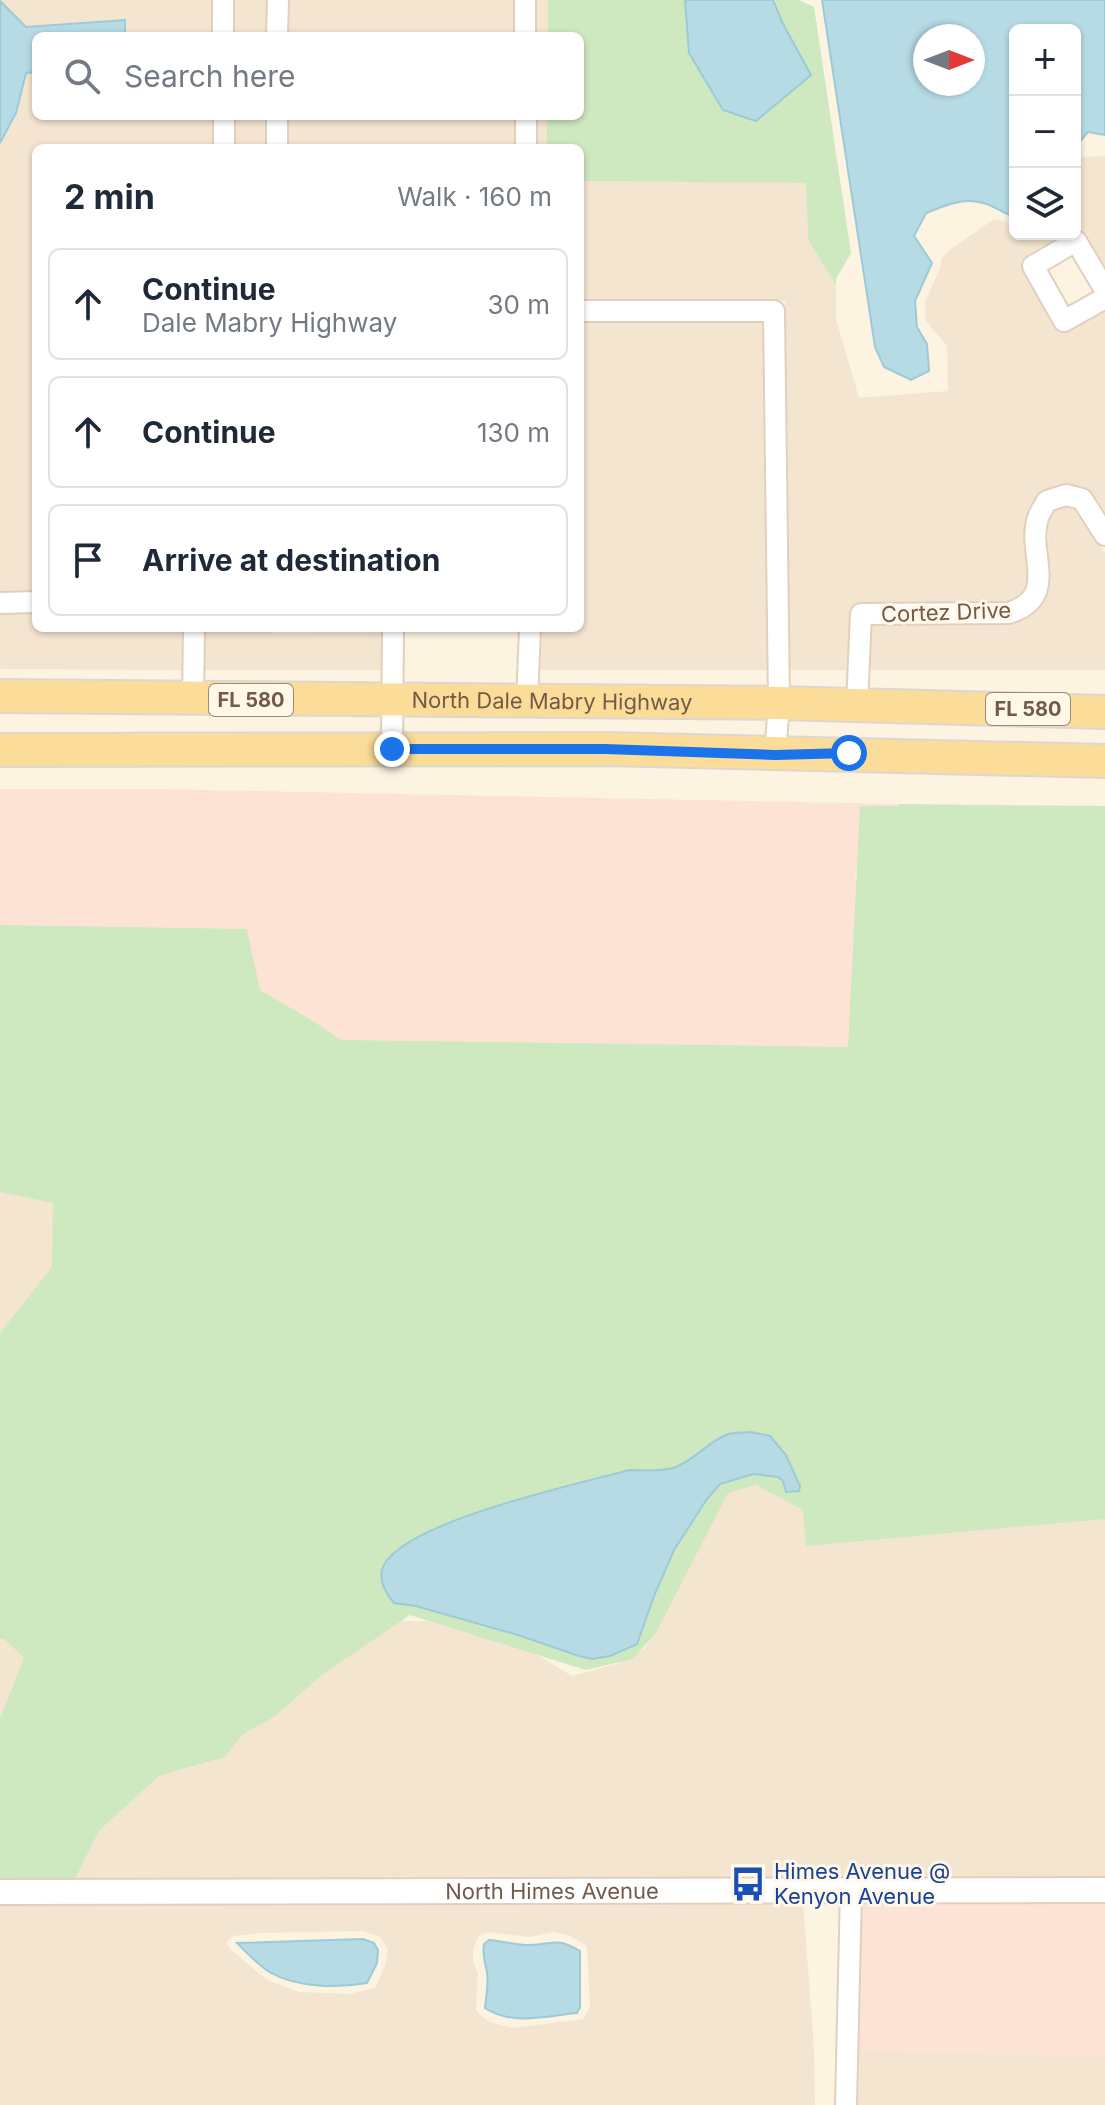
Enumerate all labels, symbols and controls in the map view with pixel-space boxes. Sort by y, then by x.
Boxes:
north arrow [913,24,985,96]
map controls [1009,24,1081,240]
button: + [1009,24,1081,96]
search box [32,32,584,120]
icon: search [60,54,104,98]
text: Search here [124,58,296,94]
button: − [1009,96,1081,168]
button: layers [1009,168,1081,240]
text: 2 min [64,176,155,217]
text: Walk · 160 m [397,181,552,212]
text: Continue [142,271,276,307]
icon: ahead [66,282,110,326]
text: 30 m [487,289,550,320]
text: Dale Mabry Highway [142,307,397,338]
icon: ahead [66,410,110,454]
text: Continue [142,414,276,450]
text: 130 m [477,417,550,448]
icon: arrive [66,538,110,582]
text: Arrive at destination [142,542,440,578]
street label: Cortez Drive [880,597,1012,627]
road number: FL 580 [209,684,293,716]
street label: North Dale Mabry Highway [411,687,693,715]
road number: FL 580 [986,693,1070,725]
route end [374,731,410,767]
route start [831,735,867,771]
place label: Himes Avenue @ Kenyon Avenue [774,1858,950,1909]
bus stop icon: Himes Avenue @ Kenyon Avenue [729,1865,767,1903]
street label: North Himes Avenue [445,1878,659,1904]

